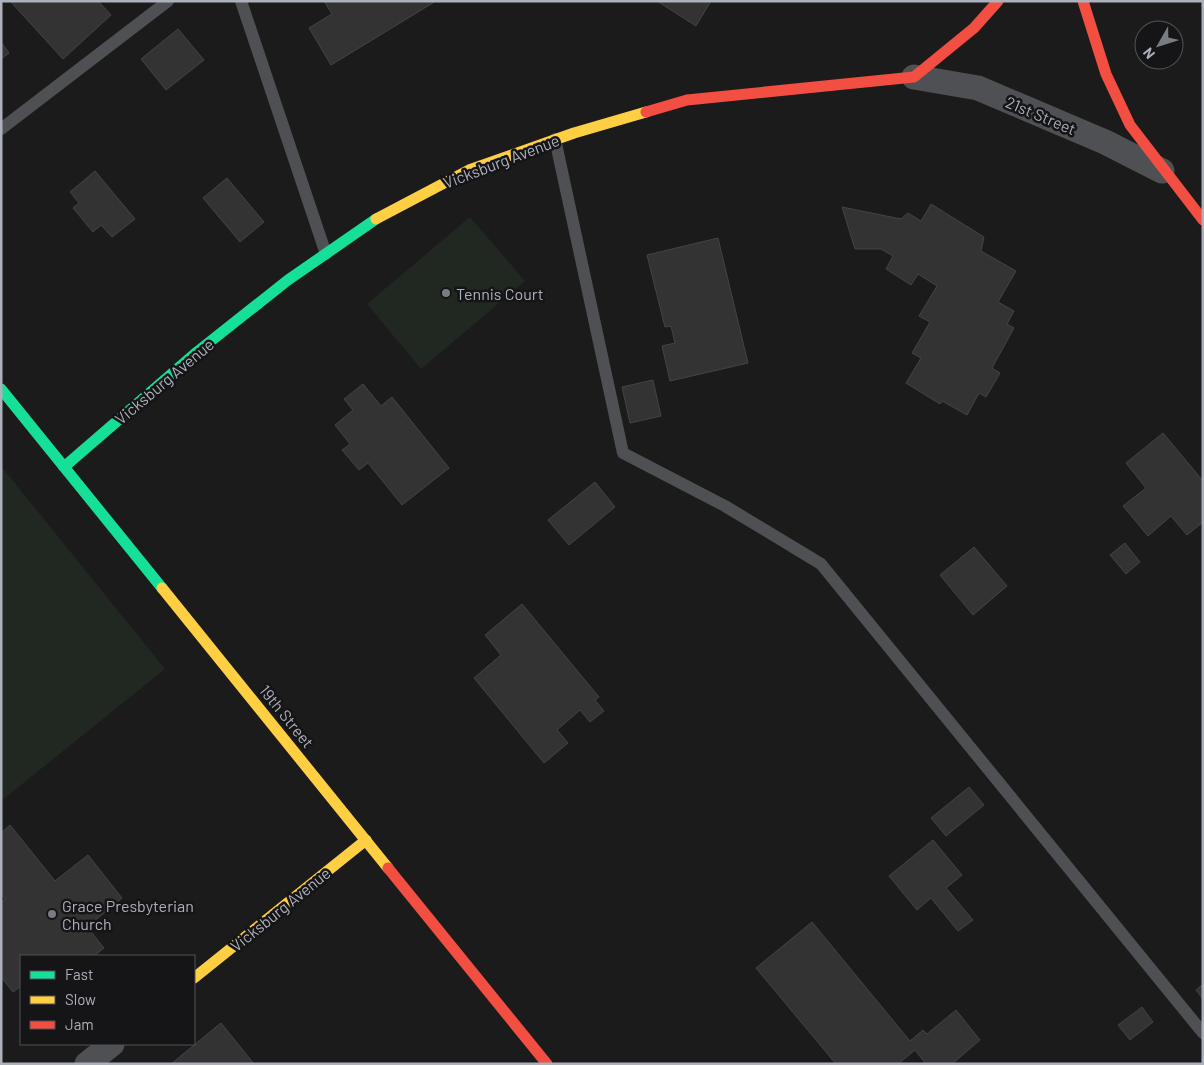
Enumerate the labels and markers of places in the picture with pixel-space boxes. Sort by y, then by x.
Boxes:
place label: Tennis Court [456,284,544,303]
marker: Tennis Court [440,287,452,299]
place label: Grace Presbyterian Church [62,896,194,933]
marker: Grace Presbyterian Church [46,908,58,920]

